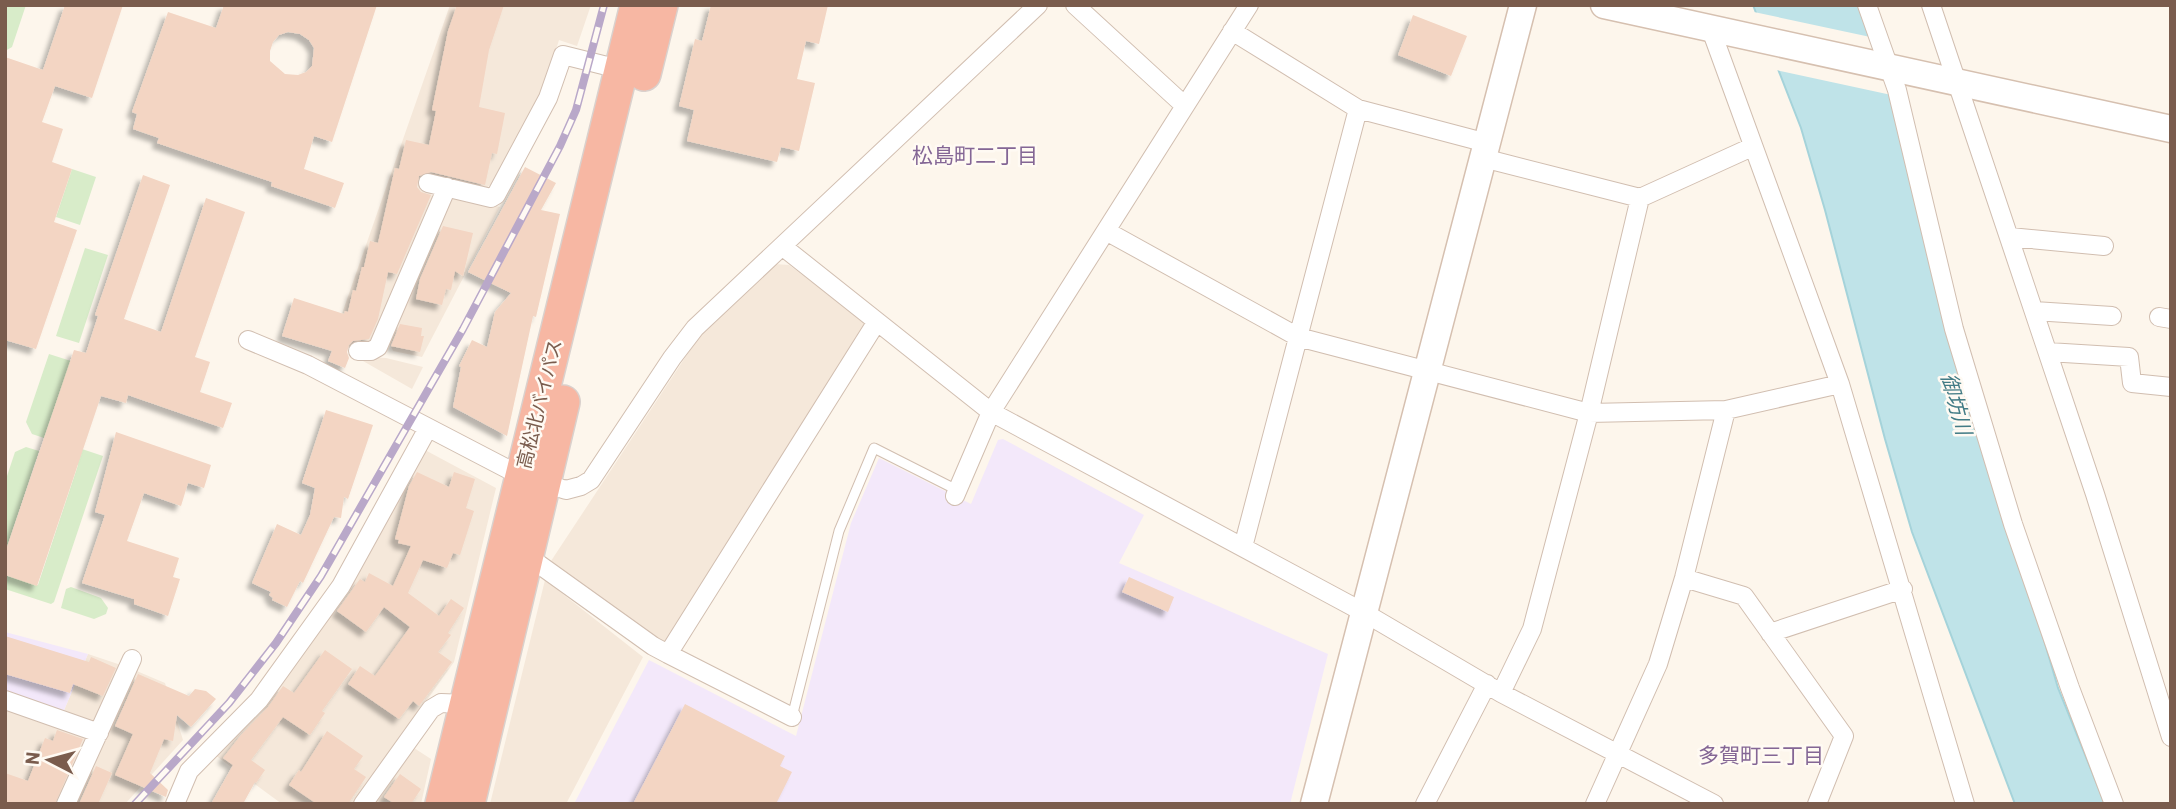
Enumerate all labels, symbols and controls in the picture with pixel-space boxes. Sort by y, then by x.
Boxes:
district label: 松島町二丁目 [912,142,1038,167]
street label: 高松北バイパス [511,337,566,471]
water label: 御坊川 [1937,370,1978,439]
north arrow [14,725,84,795]
district label: 多賀町三丁目 [1698,742,1824,767]
text: N [19,751,44,766]

